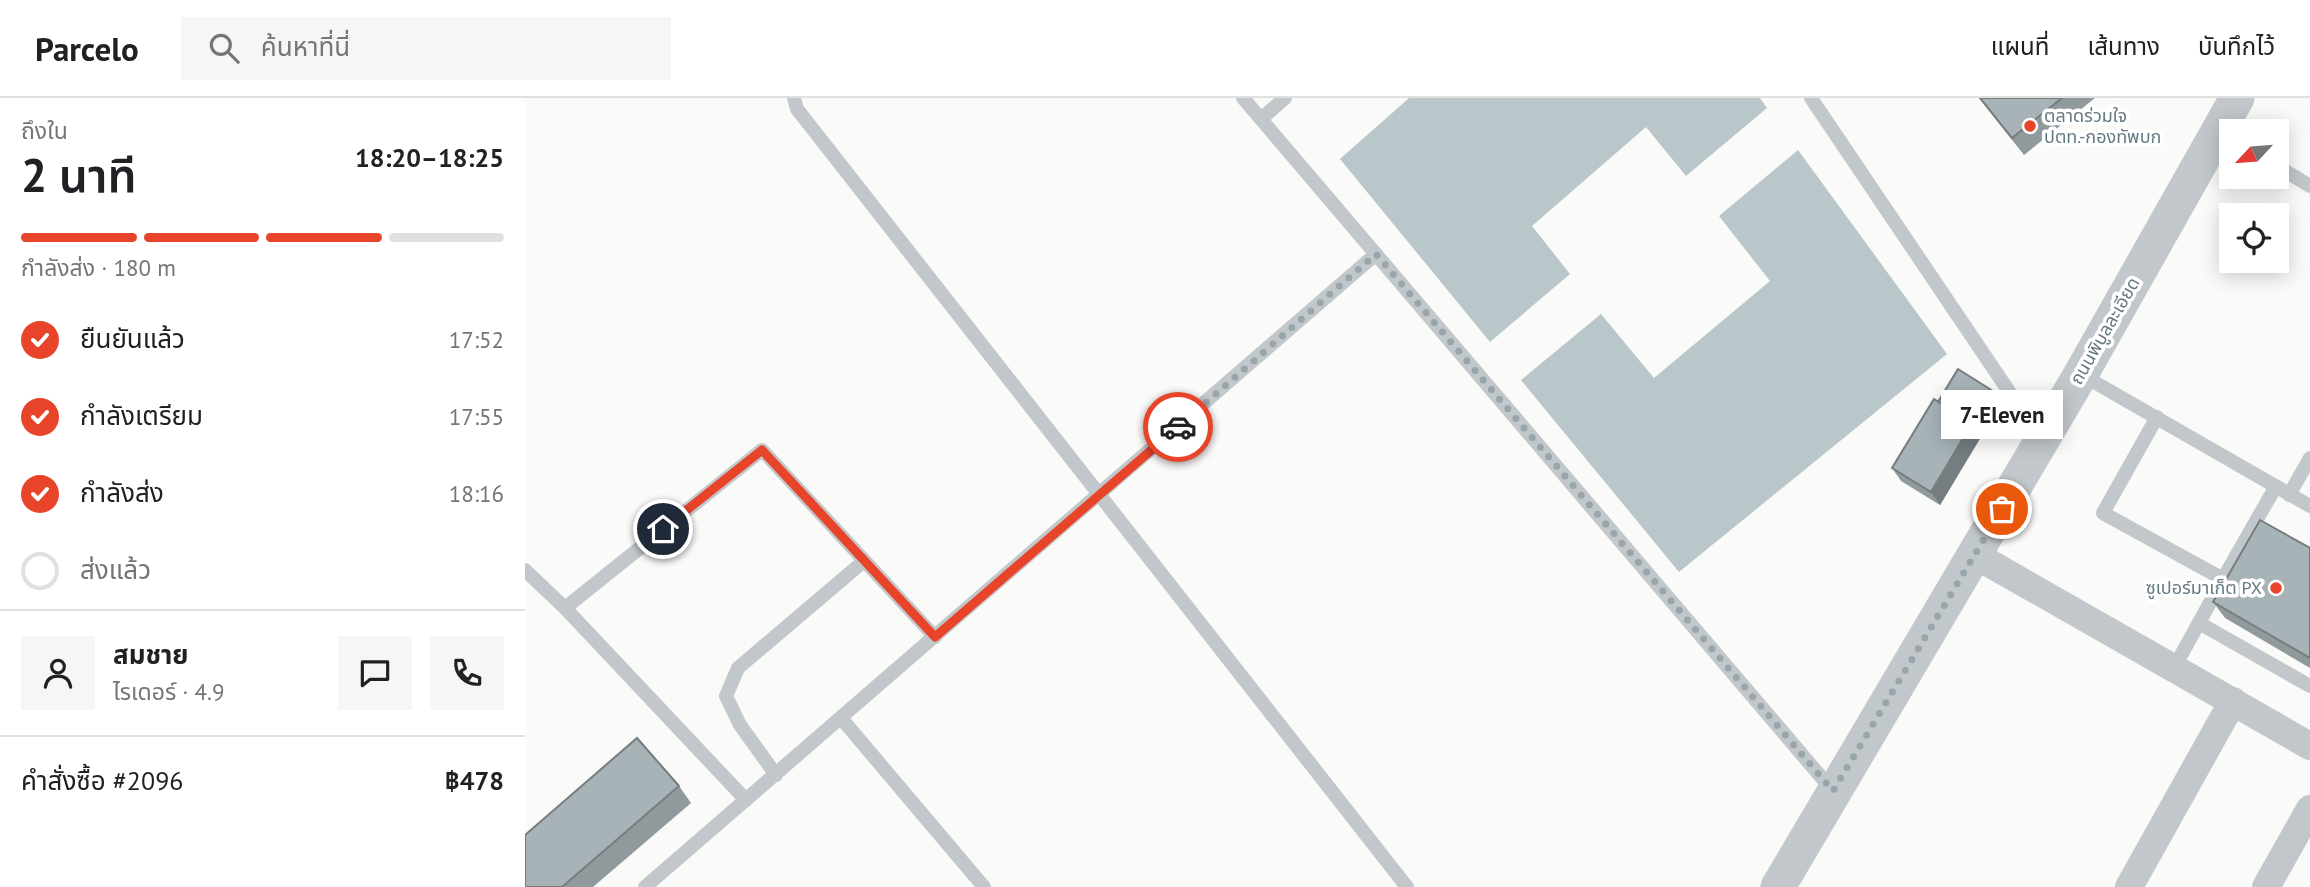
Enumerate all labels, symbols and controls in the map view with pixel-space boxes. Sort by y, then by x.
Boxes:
search box [181,17,671,80]
text: Parcelo [35,27,139,70]
icon: search [205,29,243,67]
text: ค้นหาที่นี่ [261,30,350,63]
text: แผนที่ [1991,31,2049,62]
text: เส้นทาง [2087,31,2160,62]
text: บันทึกไว้ [2198,31,2275,62]
place label: ตลาดร่วมใจ ปตท.-กองทัพบก [2044,104,2161,148]
text: ถึงใน [21,116,68,145]
marker: ตลาดร่วมใจ ปตท.-กองทัพบก [2022,118,2038,134]
north arrow [2219,119,2289,189]
map controls [2219,119,2289,273]
text: 18:20–18:25 [355,141,504,174]
text: 2 นาที [21,145,136,205]
button: locate [2219,203,2289,273]
text: กำลังส่ง · 180 m [21,253,176,282]
street label: ถนนพิบูลละเอียด [2065,273,2145,389]
icon: check [21,321,59,359]
text: ยืนยันแล้ว [80,322,185,355]
text: 17:52 [449,325,504,354]
callout: 7-Eleven [1941,390,2063,439]
courier [1143,392,1213,462]
icon: check [21,398,59,436]
text: กำลังเตรียม [80,399,203,432]
text: 7-Eleven [1959,400,2045,429]
text: 17:55 [449,402,504,431]
icon: car [1159,408,1197,446]
icon: check [21,475,59,513]
text: กำลังส่ง [80,476,164,509]
text: 18:16 [449,479,504,508]
pin [1972,479,2032,539]
icon: bag [1983,490,2021,528]
pin [633,499,693,559]
icon: home [644,510,682,548]
text: ส่งแล้ว [80,553,151,586]
place label: ซูเปอร์มาเก็ต PX [2146,576,2262,600]
marker: ซูเปอร์มาเก็ต PX [2268,580,2284,596]
button: person [21,636,95,710]
button: chat [338,636,412,710]
button: phone [430,636,504,710]
text: สมชาย [113,638,189,671]
text: ไรเดอร์ · 4.9 [113,677,225,706]
text: คำสั่งซื้อ #2096 [21,764,184,797]
text: ฿478 [445,764,504,797]

